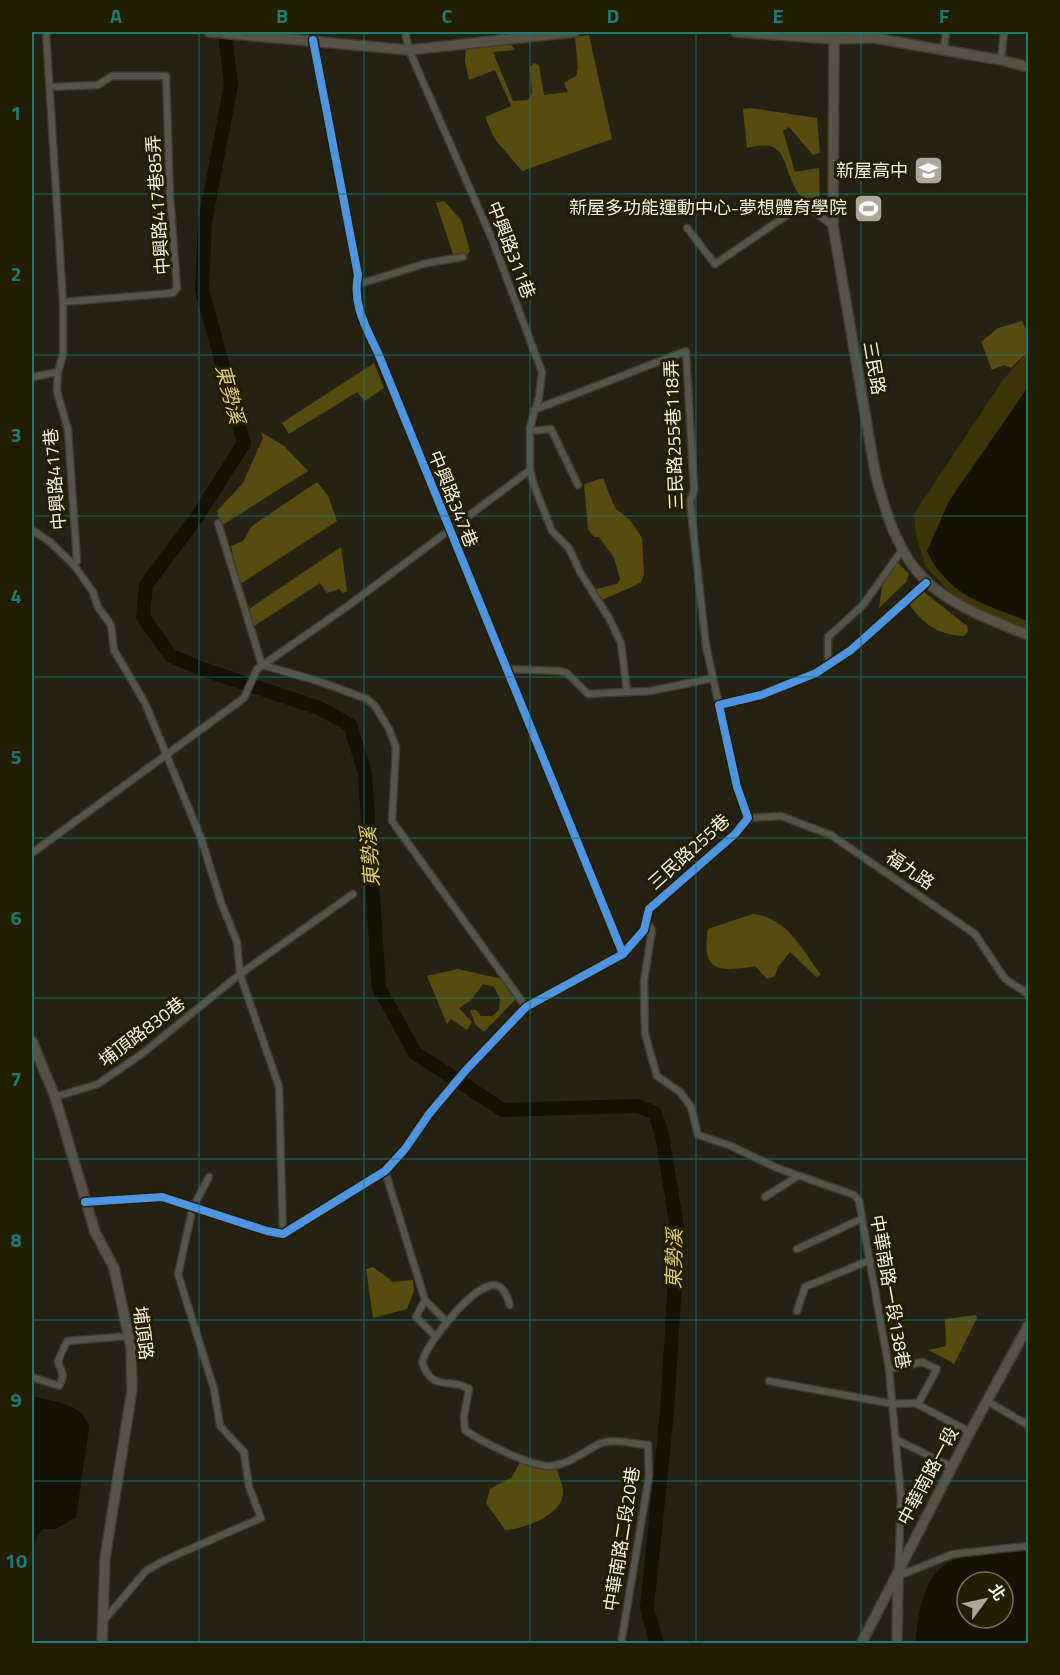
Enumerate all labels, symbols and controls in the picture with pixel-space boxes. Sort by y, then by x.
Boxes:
text: A [110,0,122,31]
text: B [276,0,288,31]
text: C [442,0,453,31]
text: D [607,0,619,31]
text: E [772,0,784,31]
text: F [939,0,950,31]
text: 1 [10,97,22,128]
street label: 中興路417巷85弄 [139,134,176,276]
school or university icon: 新屋高中 [913,155,945,187]
place label: 新屋高中 [836,157,908,184]
sports icon: 新屋多功能運動中心-夢想體育學院 [852,192,884,224]
place label: 新屋多功能運動中心-夢想體育學院 [569,194,847,221]
street label: 中興路311巷 [481,197,542,302]
text: 2 [10,258,22,289]
street label: 三民路 [857,339,892,397]
street label: 三民路255巷118弄 [657,359,690,511]
water label: 東勢溪 [208,361,254,430]
text: 3 [10,419,22,450]
street label: 中興路417巷 [37,427,72,531]
street label: 中興路347巷 [422,446,485,551]
text: 4 [10,580,22,611]
text: 5 [10,741,22,772]
street label: 三民路255巷 [642,807,736,896]
water label: 東勢溪 [352,823,387,888]
street label: 福九路 [880,843,940,896]
text: 6 [10,902,22,933]
street label: 埔頂路830巷 [93,990,191,1073]
text: 7 [10,1063,22,1094]
street label: 中華南路一段138巷 [864,1213,917,1371]
text: 8 [10,1224,22,1255]
water label: 東勢溪 [657,1226,690,1289]
street label: 埔頂路 [127,1304,160,1361]
text: 9 [10,1384,22,1415]
street label: 中華南路一段 [890,1422,965,1530]
street label: 中華南路二段20巷 [597,1465,646,1613]
text: 10 [5,1545,27,1576]
north arrow [955,1570,1015,1630]
text: 北 [983,1579,1012,1605]

